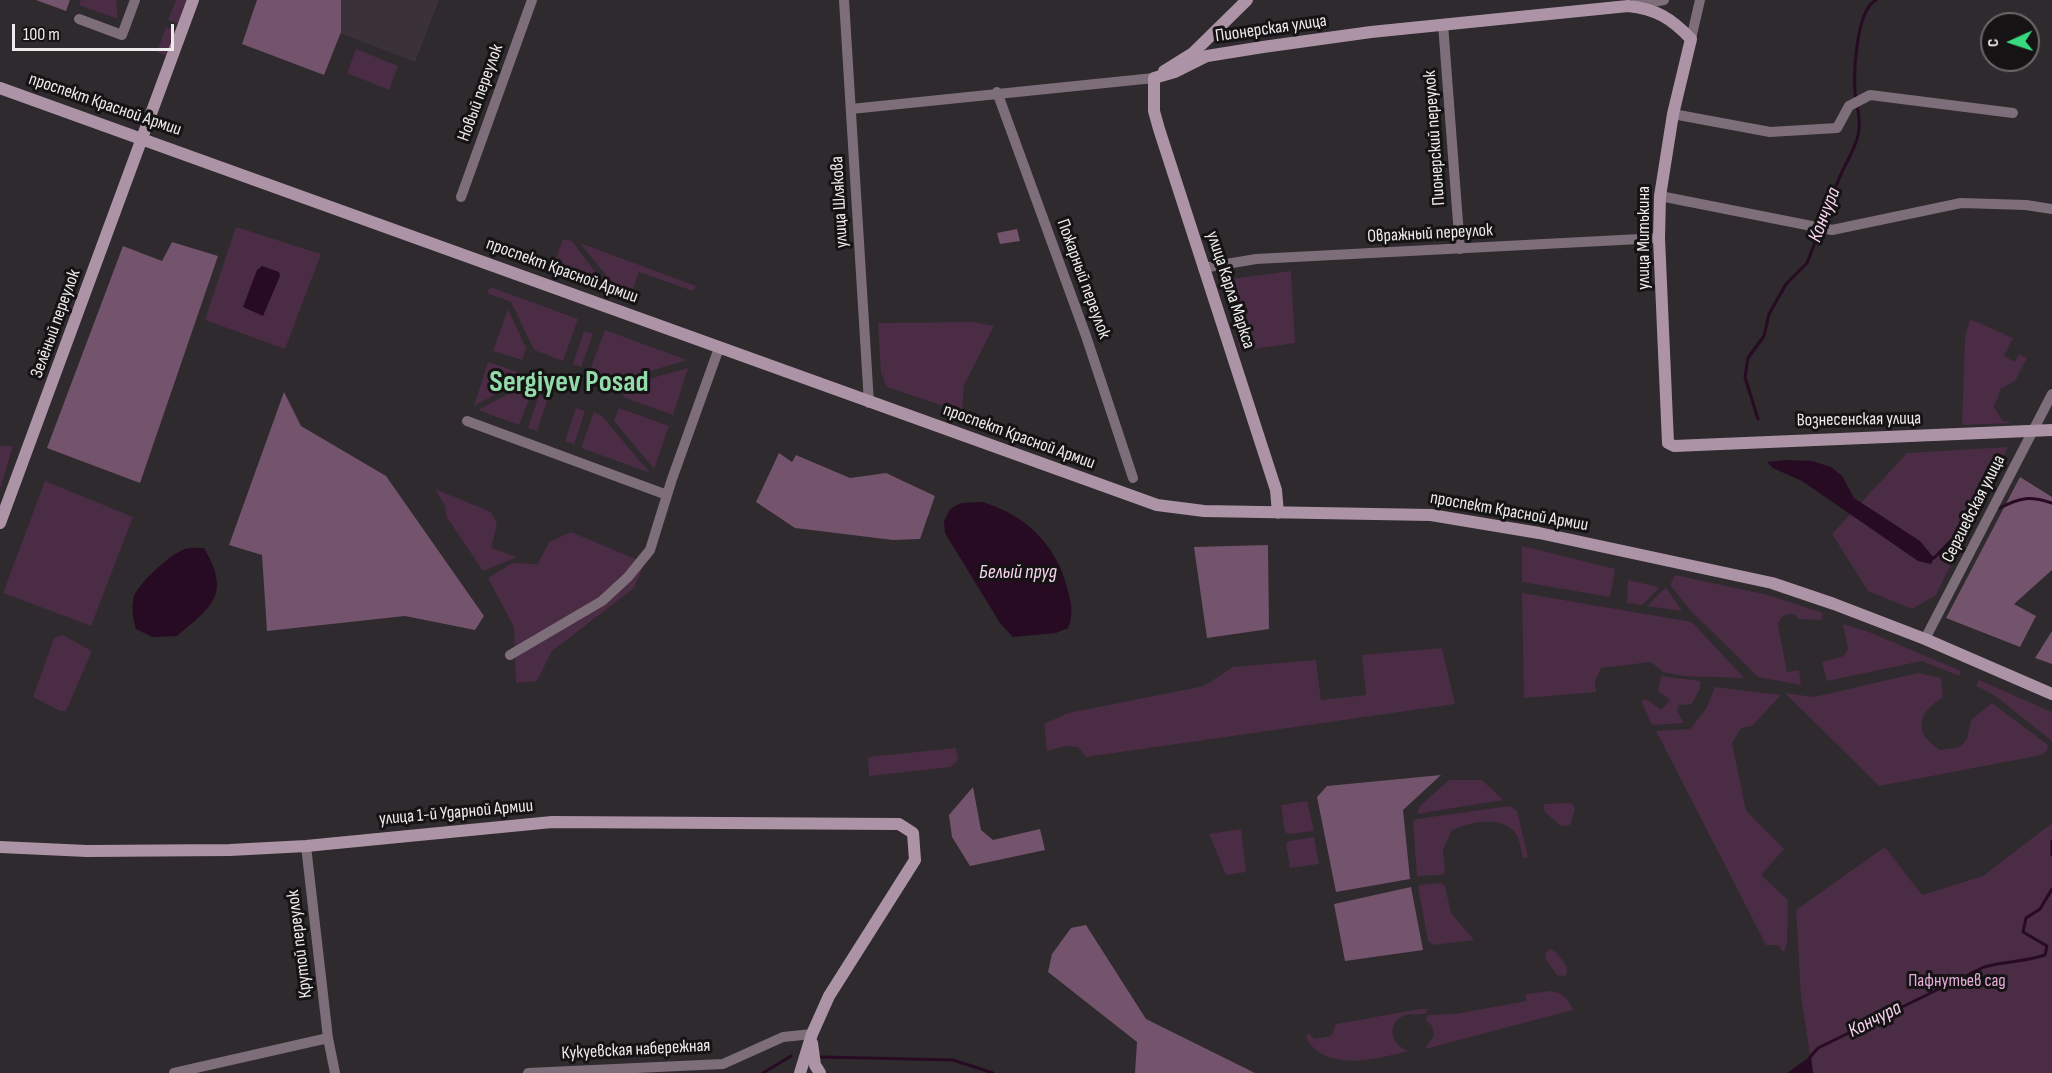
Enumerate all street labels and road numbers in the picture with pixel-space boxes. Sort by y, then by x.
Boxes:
street label: Пионерская улица [1214,10,1328,48]
street label: Новый переулок [453,41,509,145]
street label: проспект Красной Армии [26,69,184,141]
street label: Пионерский переулок [1420,70,1450,206]
street label: улица Шлякова [827,155,853,249]
street label: улица Митькина [1633,186,1655,290]
street label: Пожарный переулок [1051,216,1115,342]
street label: Овражный переулок [1367,220,1493,248]
street label: улица Карла Маркса [1201,228,1259,352]
street label: проспект Красной Армии [483,233,641,309]
street label: Зелёный переулок [26,267,86,381]
street label: проспект Красной Армии [940,399,1098,475]
street label: Вознесенская улица [1797,408,1921,432]
street label: Сергиевская улица [1938,452,2010,566]
street label: проспект Красной Армии [1428,487,1590,537]
street label: улица 1-й Ударной Армии [378,796,534,830]
street label: Крутой переулок [283,889,317,999]
street label: Кукуевская набережная [561,1035,711,1065]

